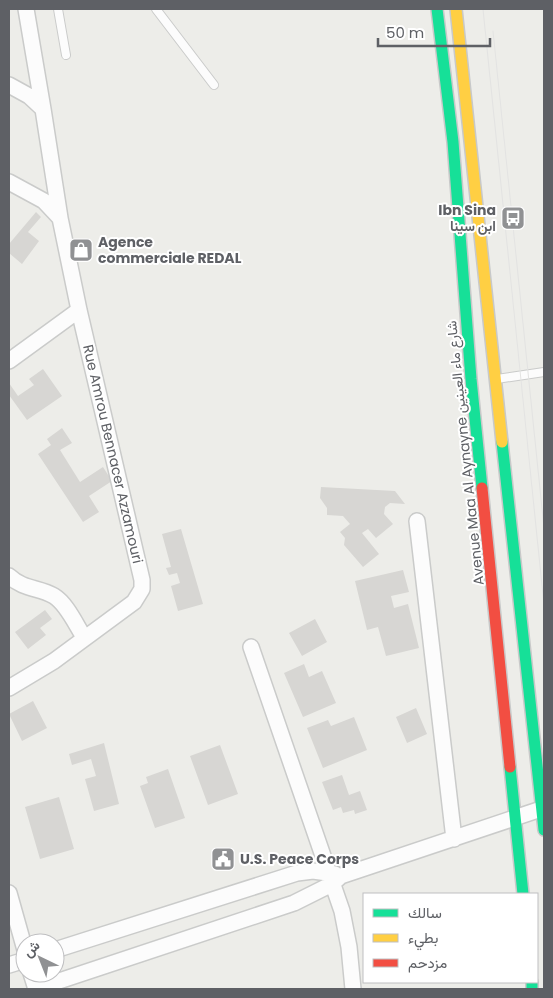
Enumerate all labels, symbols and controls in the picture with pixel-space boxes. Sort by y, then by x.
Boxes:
scale bar [378,15,490,47]
text: 50 m [386,22,424,43]
place label: Ibn Sina ابن سينا [438,200,496,236]
bus stop icon: Ibn Sina ابن سينا [500,205,526,231]
place label: Agence commerciale REDAL [98,232,242,268]
shop icon: Agence commerciale REDAL [68,237,94,263]
street label: Avenue Maa Al Aynayne شارع ماء العينين [441,320,490,586]
street label: Rue Amrou Bennacer Azzamouri [78,343,148,565]
public building icon: U.S. Peace Corps [210,846,236,872]
place label: U.S. Peace Corps [240,849,359,869]
legend [363,893,538,983]
text: سالك [408,902,442,923]
text: بطيء [408,927,438,951]
north arrow [15,933,65,983]
text: ش [18,935,44,962]
text: مزدحم [408,952,447,973]

